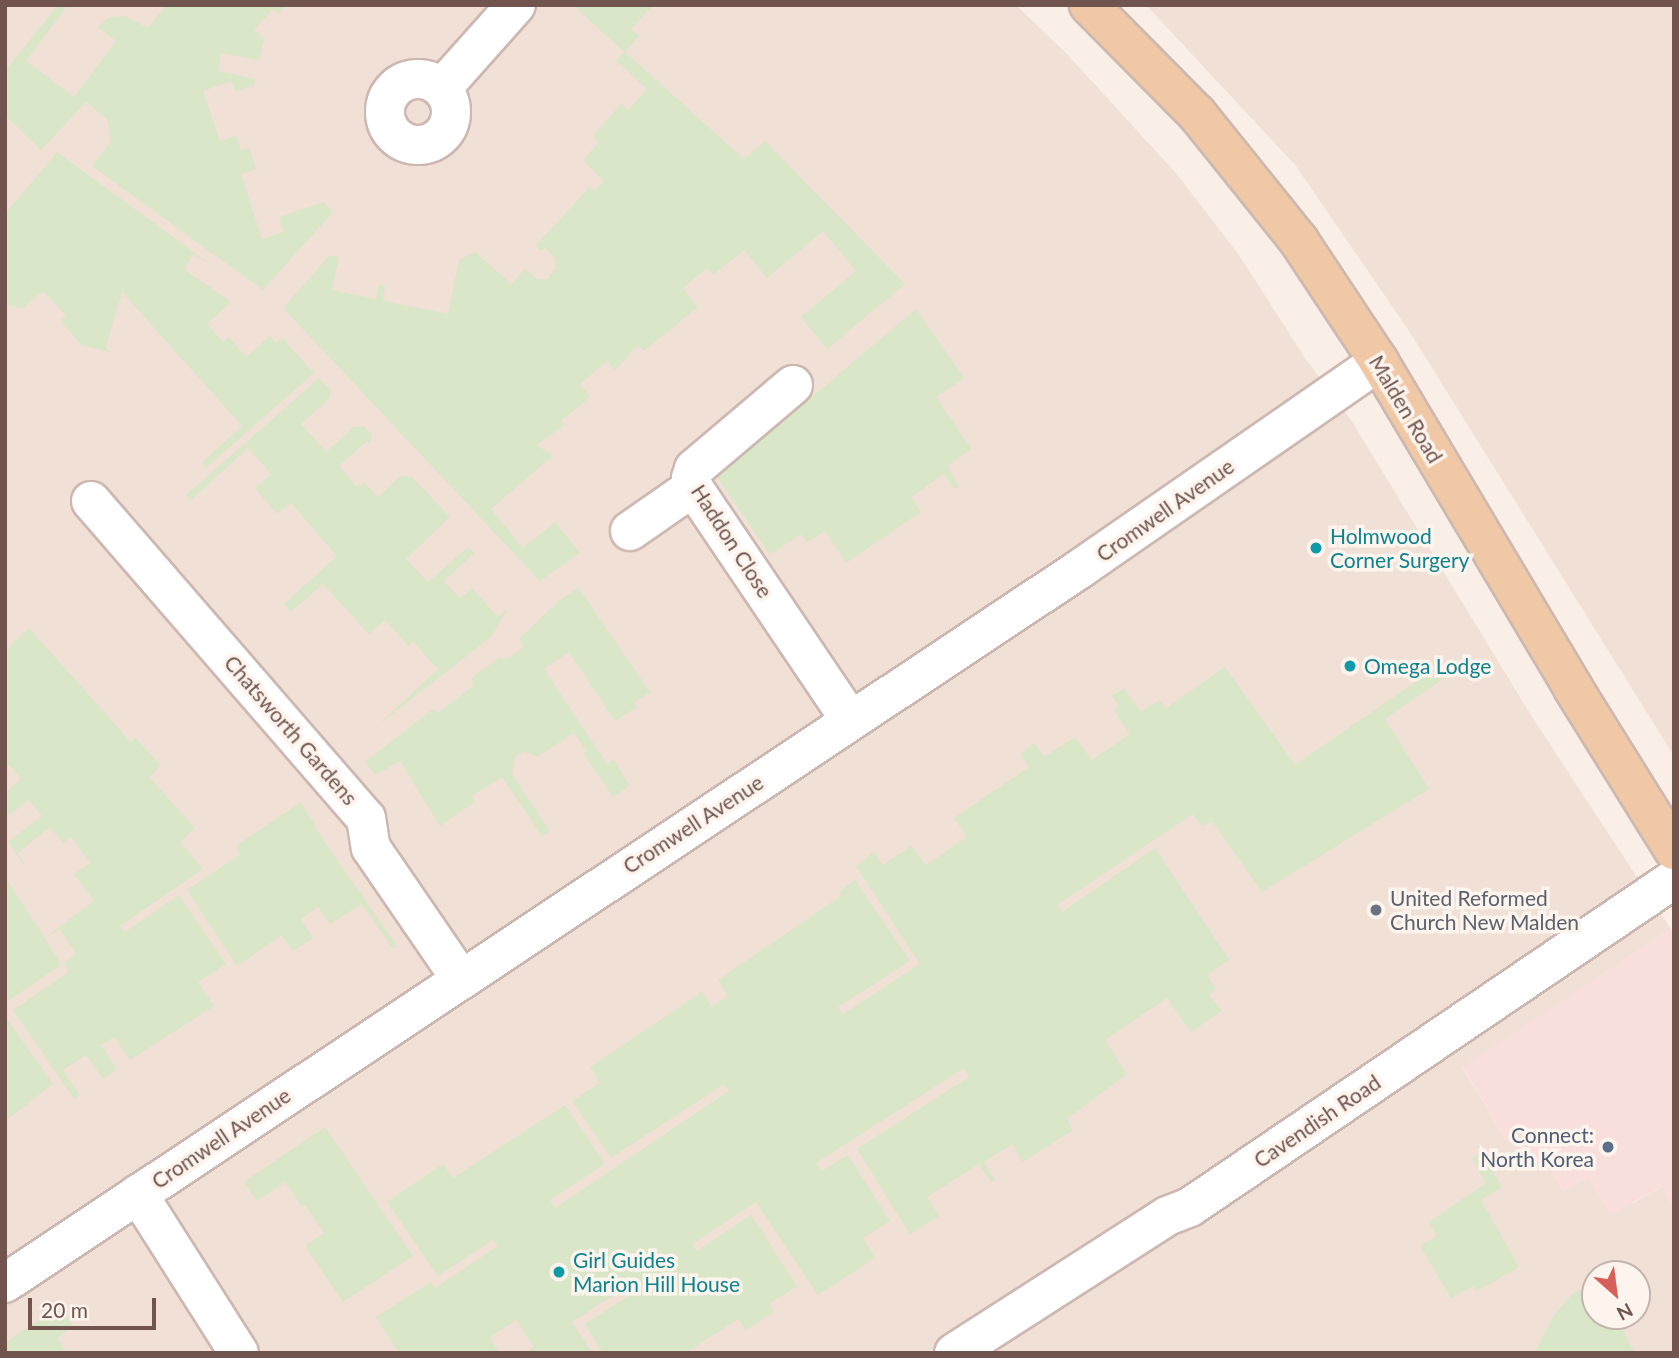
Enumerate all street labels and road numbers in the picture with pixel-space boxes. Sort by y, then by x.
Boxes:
street label: Malden Road [1364,351,1448,467]
street label: Cromwell Avenue [1091,453,1239,567]
street label: Haddon Close [686,480,778,602]
street label: Chatsworth Gardens [219,650,363,810]
street label: Cromwell Avenue [618,769,768,879]
street label: Cavendish Road [1249,1069,1385,1173]
street label: Cromwell Avenue [147,1082,295,1194]

